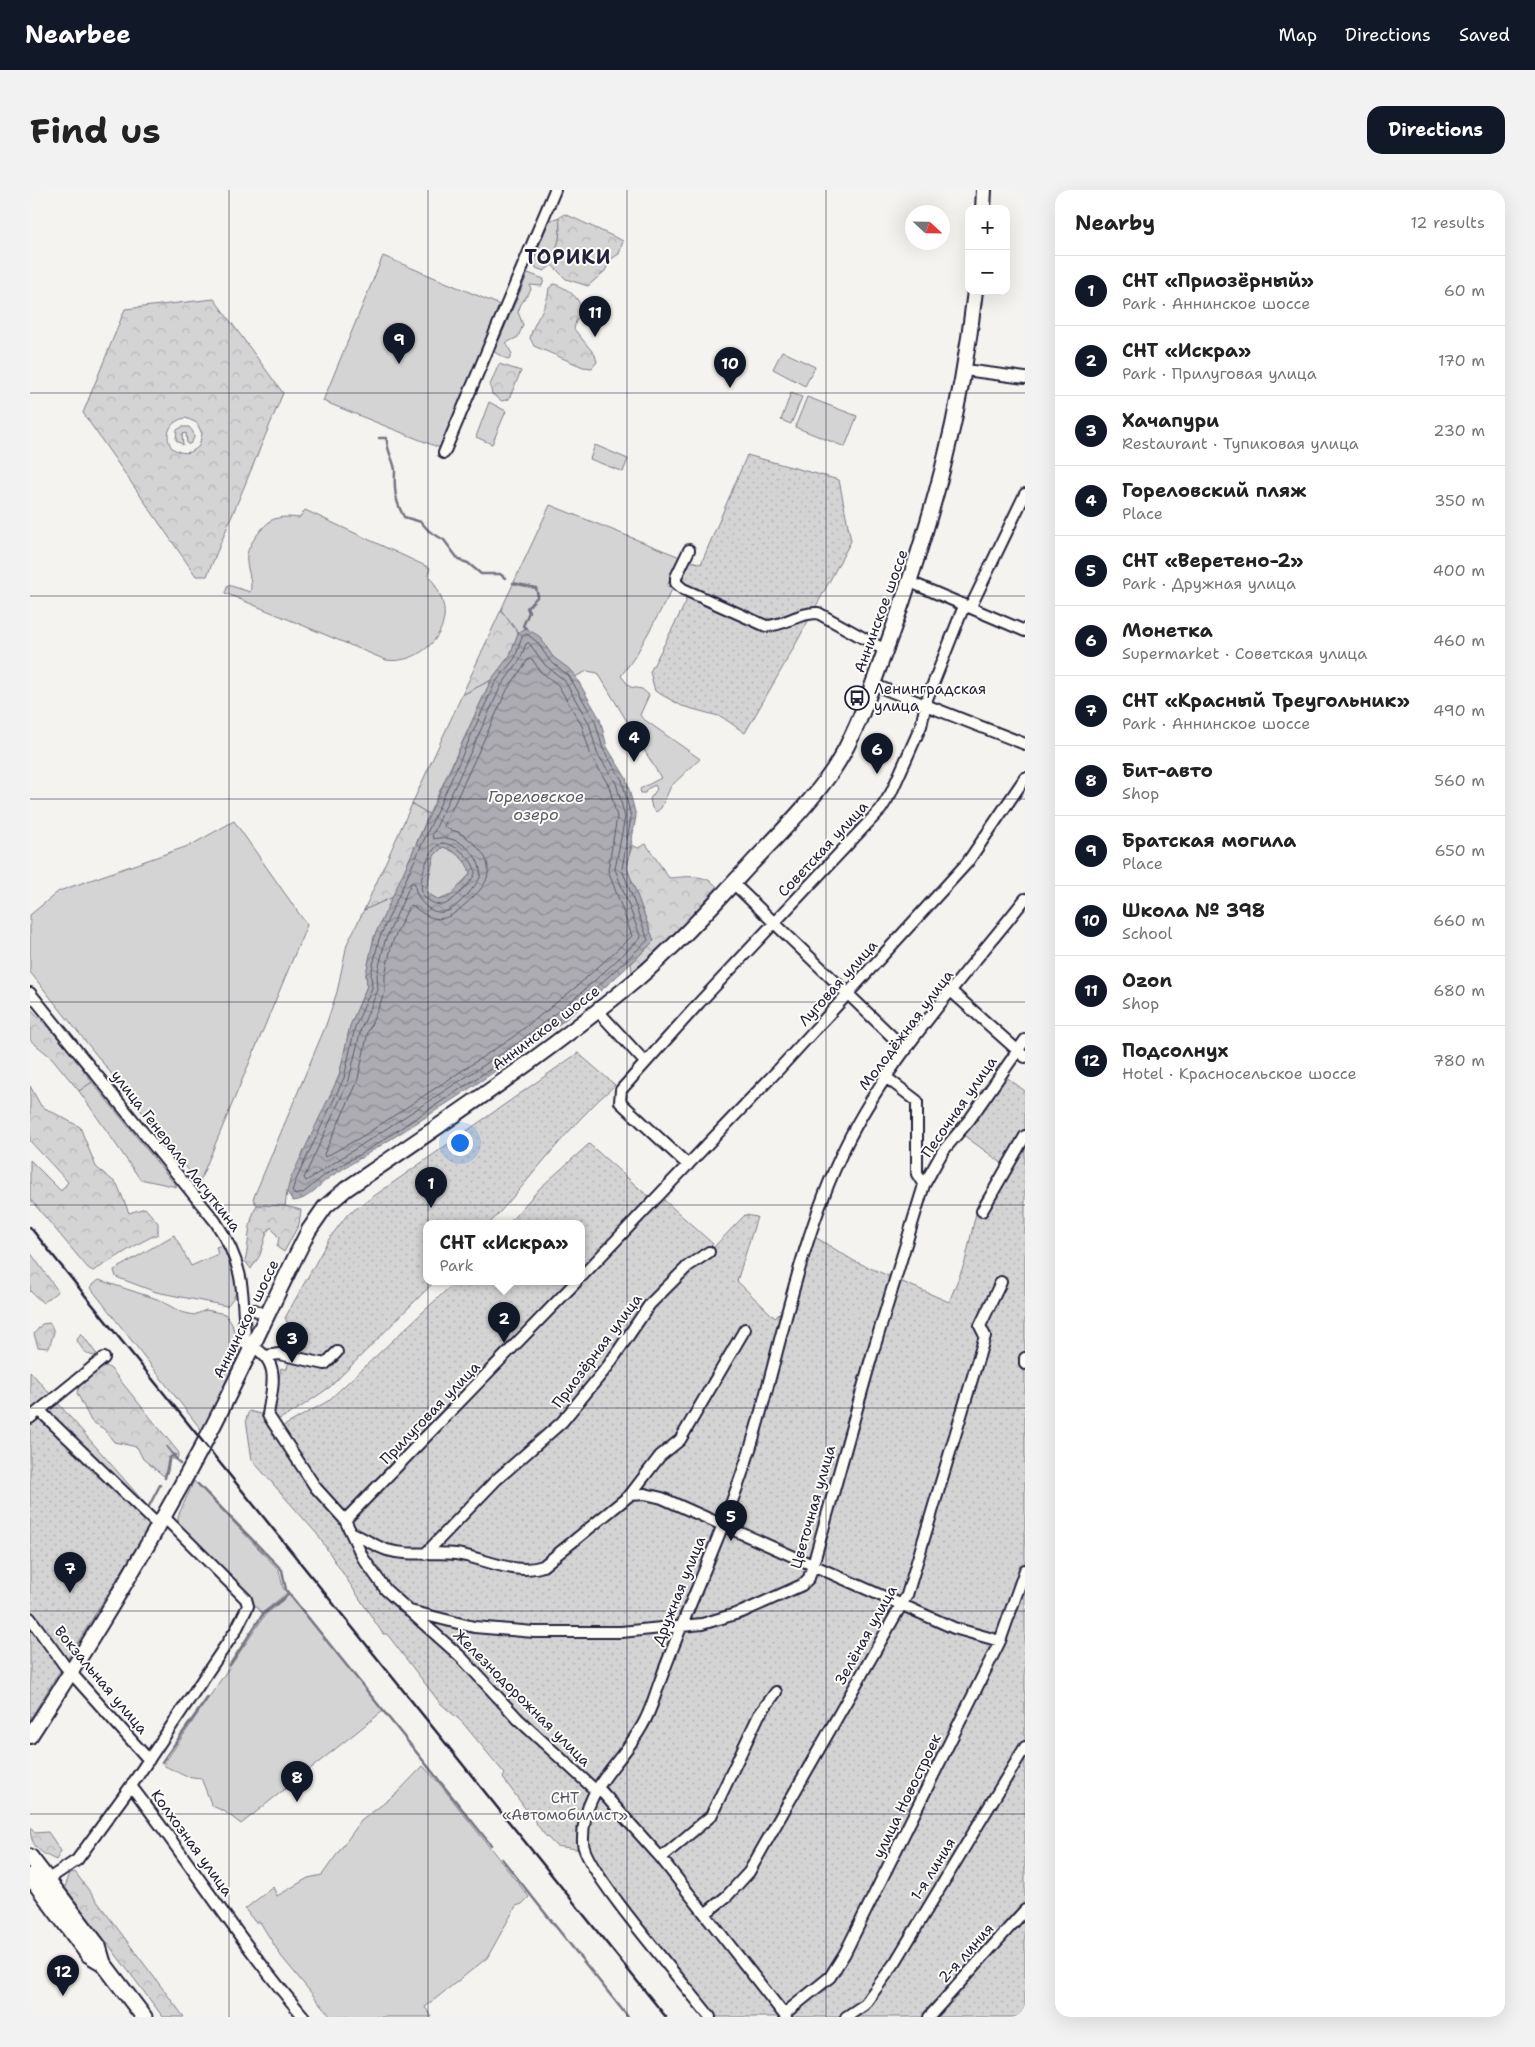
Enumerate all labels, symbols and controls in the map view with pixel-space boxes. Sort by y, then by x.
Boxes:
text: Nearbee [25,19,131,51]
text: Map [1279,23,1317,47]
text: Directions [1345,23,1431,47]
text: Saved [1459,23,1510,47]
button: Directions [1367,106,1505,154]
text: Find us [30,107,161,154]
north arrow [905,205,950,250]
map controls [965,205,1010,295]
button: + [965,205,1010,250]
text: Nearby [1075,209,1155,237]
text: 12 results [1410,212,1485,233]
district label: ТОРИКИ [525,244,611,270]
button: − [965,250,1010,295]
text: СНТ «Приозёрный» [1122,268,1314,293]
text: 1 [1087,280,1095,301]
text: 60 m [1444,280,1485,301]
text: Park · Аннинское шоссе [1122,293,1310,314]
pin: 11 [579,296,611,337]
pin: 9 [383,323,415,364]
text: СНТ «Искра» [1122,338,1251,363]
pin: 10 [714,347,746,388]
text: 2 [1085,350,1097,371]
text: 170 m [1438,350,1485,371]
text: Park · Прилуговая улица [1122,363,1317,384]
text: Хачапури [1122,408,1219,433]
text: 3 [1085,420,1097,441]
text: 230 m [1433,420,1485,441]
text: Restaurant · Тупиковая улица [1122,433,1359,454]
text: Гореловский пляж [1122,478,1306,503]
text: 4 [1085,490,1097,511]
text: 350 m [1434,490,1485,511]
text: Place [1122,503,1163,524]
street label: Аннинское шоссе [849,547,913,675]
text: СНТ «Веретено-2» [1122,548,1303,573]
text: 5 [1086,560,1096,581]
text: 400 m [1432,560,1485,581]
text: Park · Дружная улица [1122,573,1296,594]
text: Монетка [1122,618,1213,643]
text: 6 [1085,630,1097,651]
text: 460 m [1433,630,1485,651]
text: Supermarket · Советская улица [1122,643,1367,664]
place label: Ленинградская улица [874,679,986,716]
bus stop icon: Ленинградская улица [844,685,870,711]
text: СНТ «Красный Треугольник» [1122,688,1410,713]
text: 7 [1085,700,1097,721]
text: 490 m [1433,700,1485,721]
text: Park · Аннинское шоссе [1122,713,1310,734]
pin: 4 [618,721,650,762]
pin: 6 [861,733,893,774]
text: Бит-авто [1122,758,1213,783]
text: 8 [1085,770,1097,791]
text: 560 m [1434,770,1485,791]
text: Shop [1122,783,1159,804]
water label: Гореловское озеро [488,786,584,825]
street label: Советская улица [773,796,873,901]
text: Братская могила [1122,828,1296,853]
text: 9 [1085,840,1097,861]
text: 650 m [1434,840,1485,861]
text: Place [1122,853,1163,874]
text: Школа № 398 [1122,898,1265,923]
text: 10 [1082,910,1100,931]
text: 660 m [1433,910,1485,931]
text: School [1122,923,1172,944]
street label: Луговая улица [794,935,882,1030]
street label: Молодёжная улица [854,965,958,1094]
text: Ozon [1122,968,1172,993]
text: 11 [1084,980,1098,1001]
text: 680 m [1433,980,1485,1001]
street label: Аннинское шоссе [488,981,604,1075]
text: Shop [1122,993,1159,1014]
text: Подсолнух [1122,1038,1228,1063]
text: 12 [1082,1050,1100,1071]
text: 780 m [1433,1050,1485,1071]
street label: Песочная улица [917,1052,1002,1162]
text: Hotel · Красносельское шоссе [1122,1063,1357,1084]
street label: улица Генерала Лагуткина [107,1066,246,1236]
your location [447,1130,473,1156]
pin: 1 [415,1167,447,1208]
popup [423,1220,585,1285]
text: СНТ «Искра» [439,1230,569,1255]
text: Park [439,1255,474,1276]
street label: Аннинское шоссе [209,1256,283,1382]
street label: Приозёрная улица [548,1289,647,1412]
pin: 2 [488,1302,520,1343]
pin: 3 [276,1322,308,1363]
street label: Прилуговая улица [376,1357,485,1469]
street label: Цветочная улица [786,1442,840,1571]
pin: 5 [715,1500,747,1541]
street label: Дружная улица [648,1533,710,1649]
pin: 7 [54,1552,86,1593]
street label: Зелёная улица [830,1581,902,1688]
street label: Вокзальная улица [50,1622,153,1739]
street label: Железнодорожная улица [449,1625,595,1771]
street label: улица Новостроек [868,1730,946,1862]
pin: 8 [281,1761,313,1802]
street label: Колхозная улица [147,1786,238,1901]
park label: СНТ «Автомобилист» [502,1788,628,1825]
street label: 1-я линия [906,1834,960,1904]
street label: 2-я линия [934,1919,998,1987]
pin: 12 [47,1955,79,1996]

